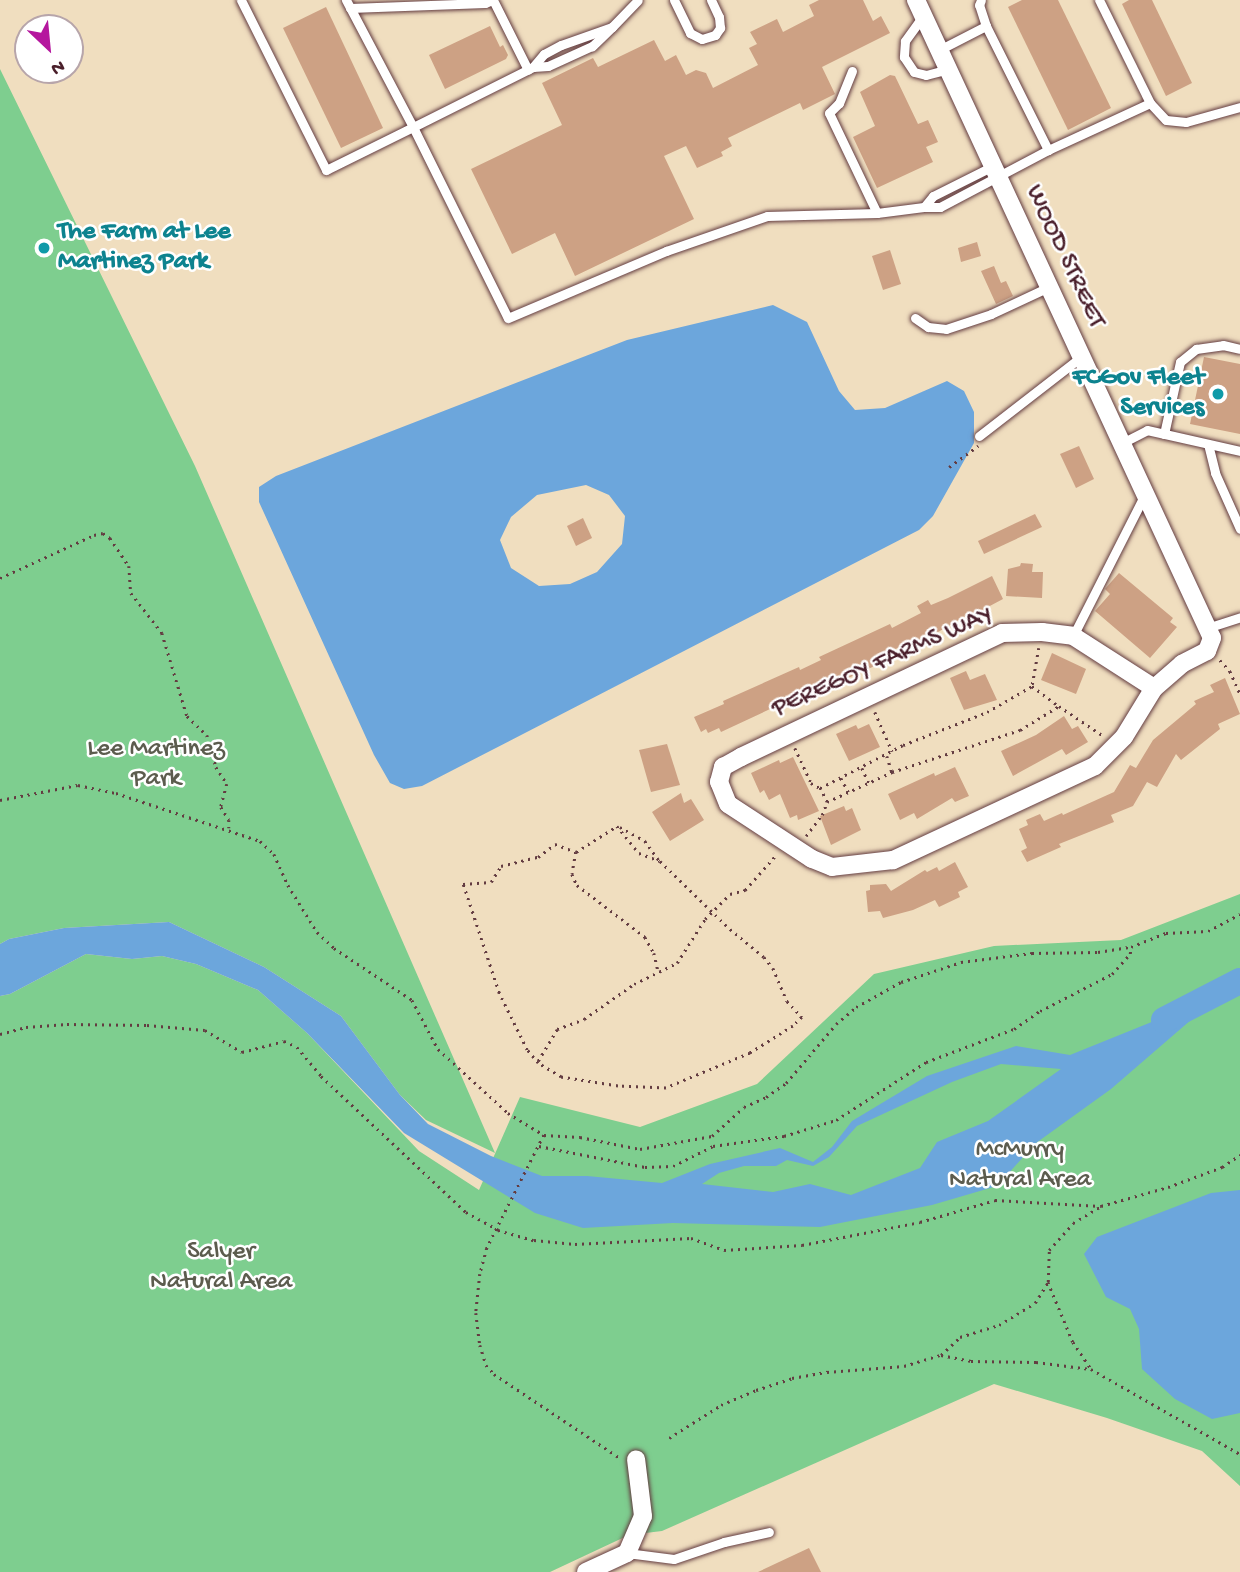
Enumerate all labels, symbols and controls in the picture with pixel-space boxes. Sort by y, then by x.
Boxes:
north arrow [14,14,84,84]
text: N [47,53,68,80]
street label: WOOD STREET [1017,180,1111,334]
place label: The Farm at Lee Martinez Park [58,217,231,278]
marker: The Farm at Lee Martinez Park [36,240,52,256]
place label: FCGov Fleet Services [1073,363,1204,424]
marker: FCGov Fleet Services [1210,386,1226,402]
street label: PEREGOY FARMS WAY [768,600,998,726]
park label: Lee Martinez Park [87,734,225,796]
park label: McMurry Natural Area [949,1135,1091,1196]
park label: Salyer Natural Area [150,1237,292,1298]

